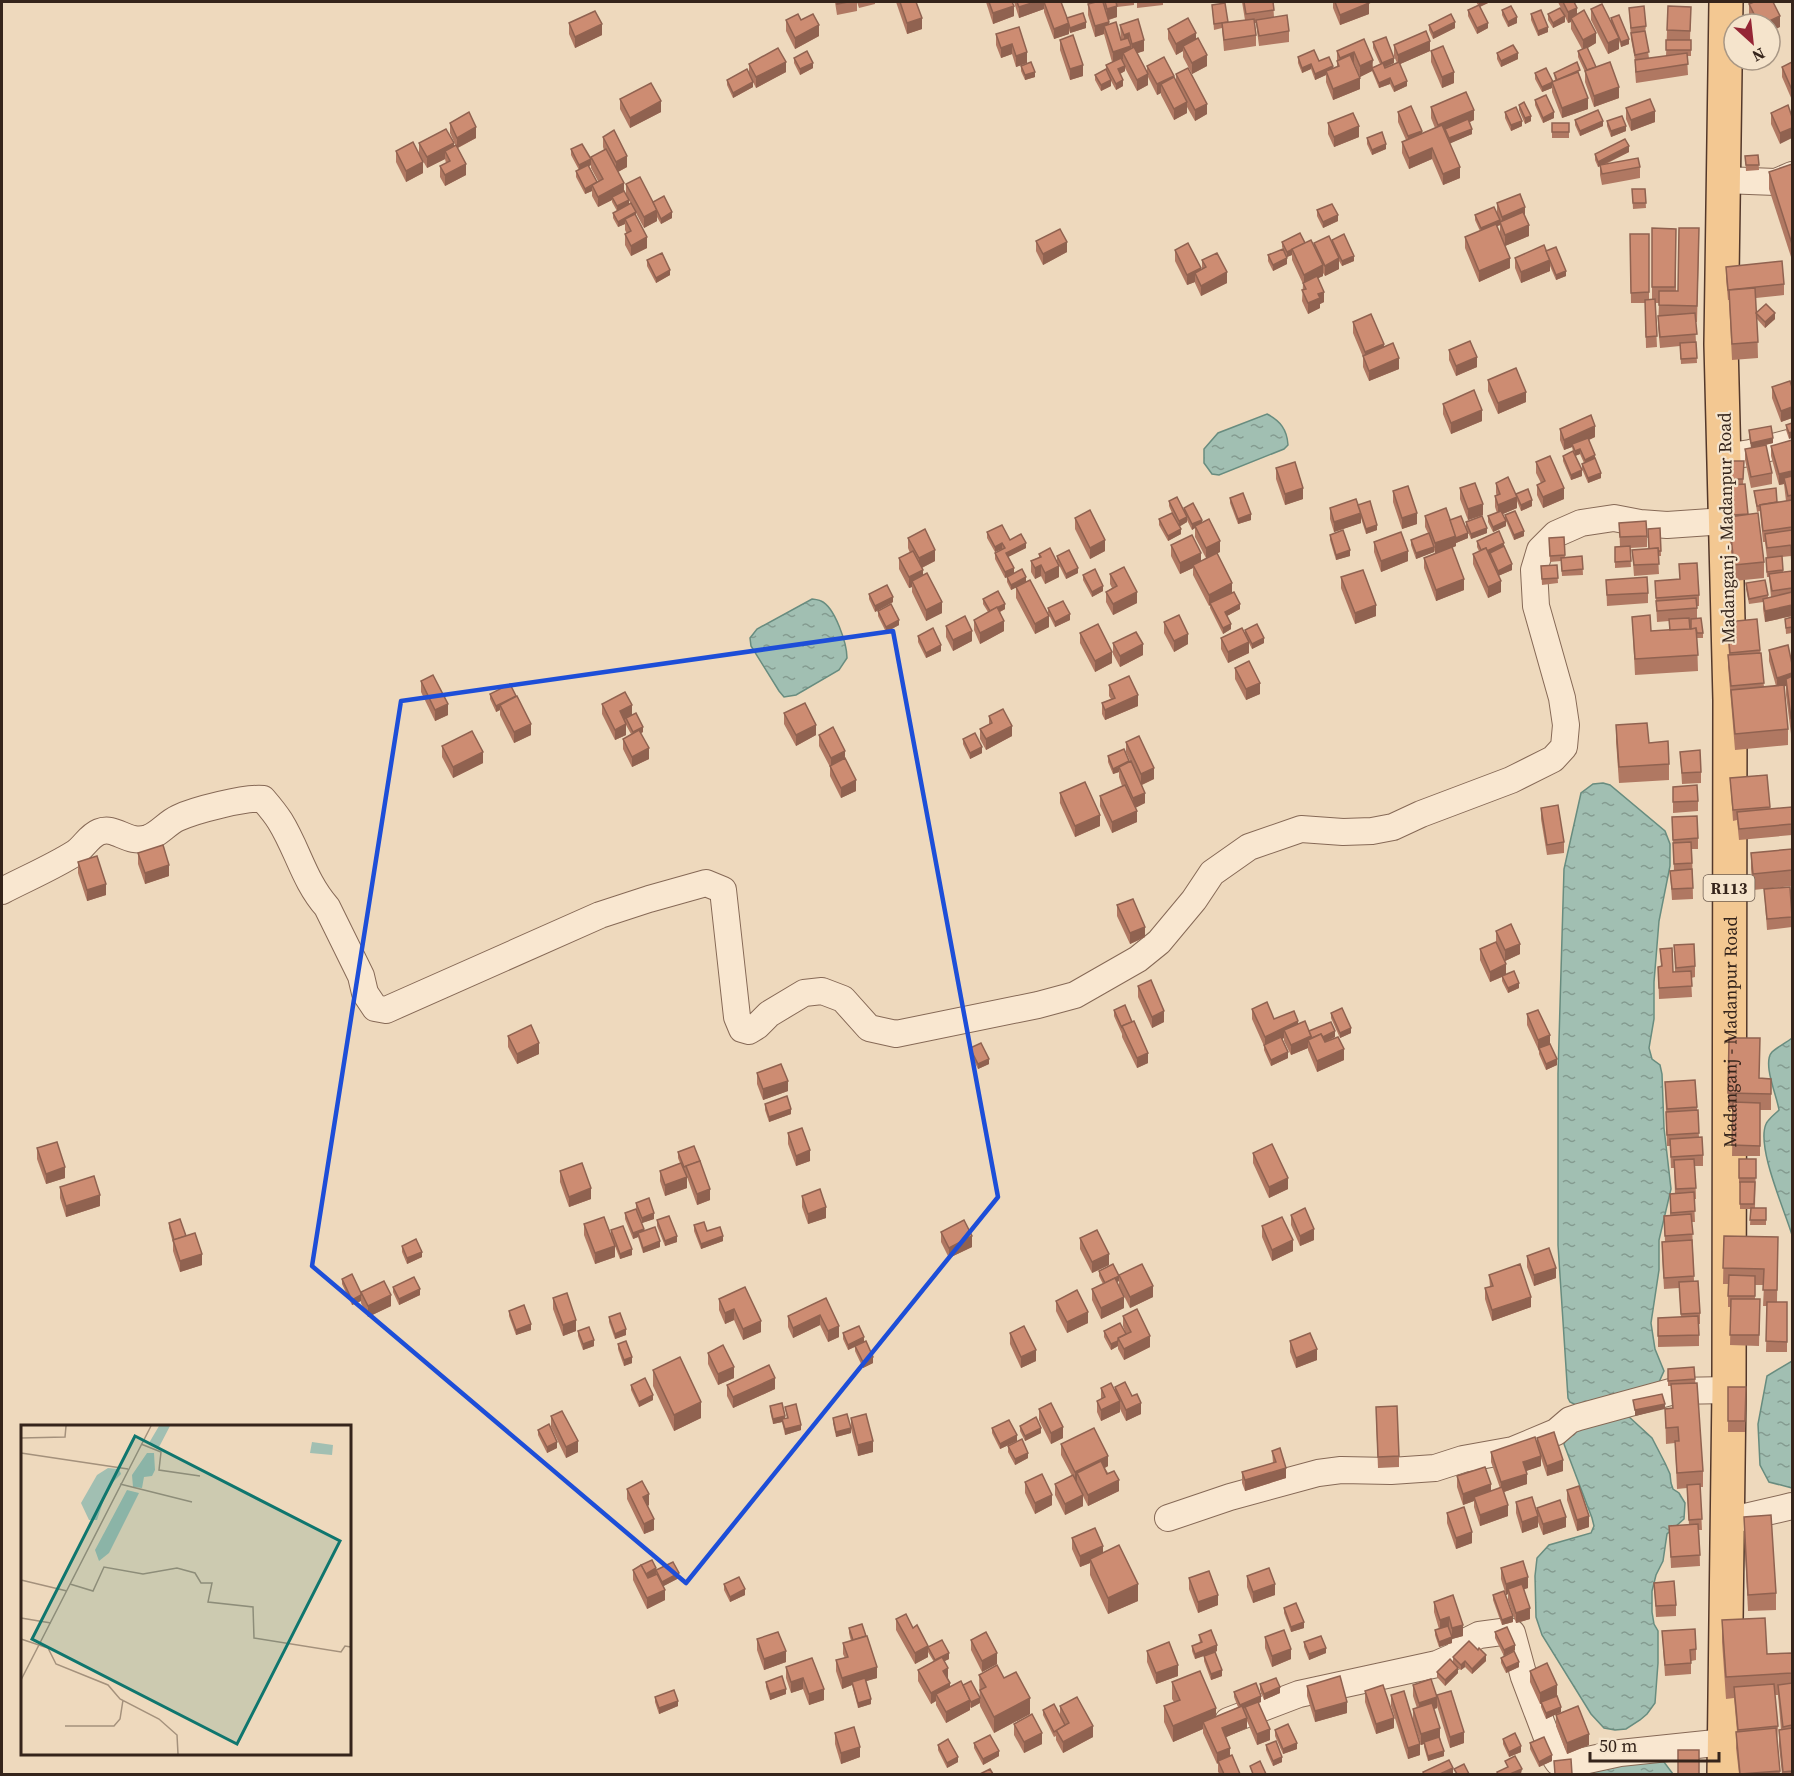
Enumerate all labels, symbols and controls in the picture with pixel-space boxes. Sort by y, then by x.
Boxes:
north arrow [1722,12,1782,72]
text: N [1748,43,1769,68]
street label: Madanganj - Madanpur Road [1711,412,1741,644]
road number: R113 [1704,875,1754,901]
street label: Madanganj - Madanpur Road [1717,916,1742,1148]
inset map [21,1425,351,1755]
scale bar [1590,1725,1719,1763]
text: 50 m [1599,1733,1637,1758]

